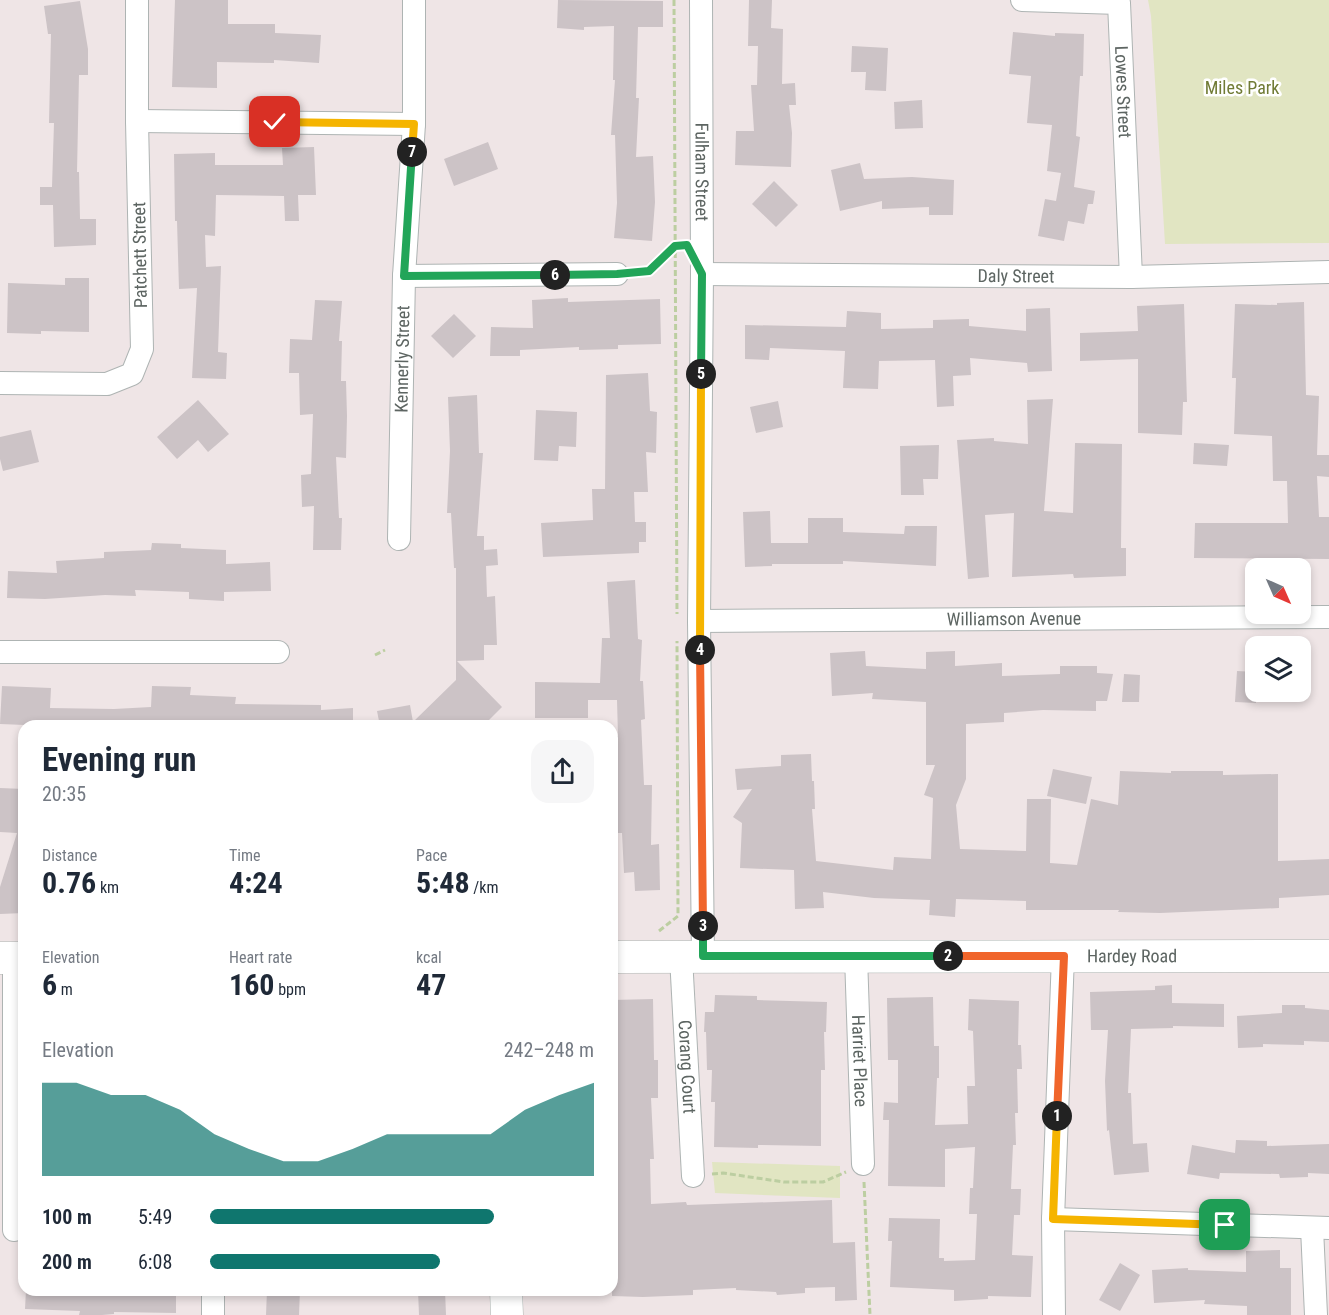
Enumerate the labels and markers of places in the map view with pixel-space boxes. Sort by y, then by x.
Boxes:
pin [249,96,300,147]
pin: 7 [397,137,427,167]
pin: 6 [540,260,570,290]
pin: 5 [686,359,716,389]
pin: 4 [685,635,715,665]
pin: 3 [688,911,718,941]
pin: 2 [933,941,963,971]
pin: 1 [1042,1101,1072,1131]
pin [1199,1199,1250,1250]

